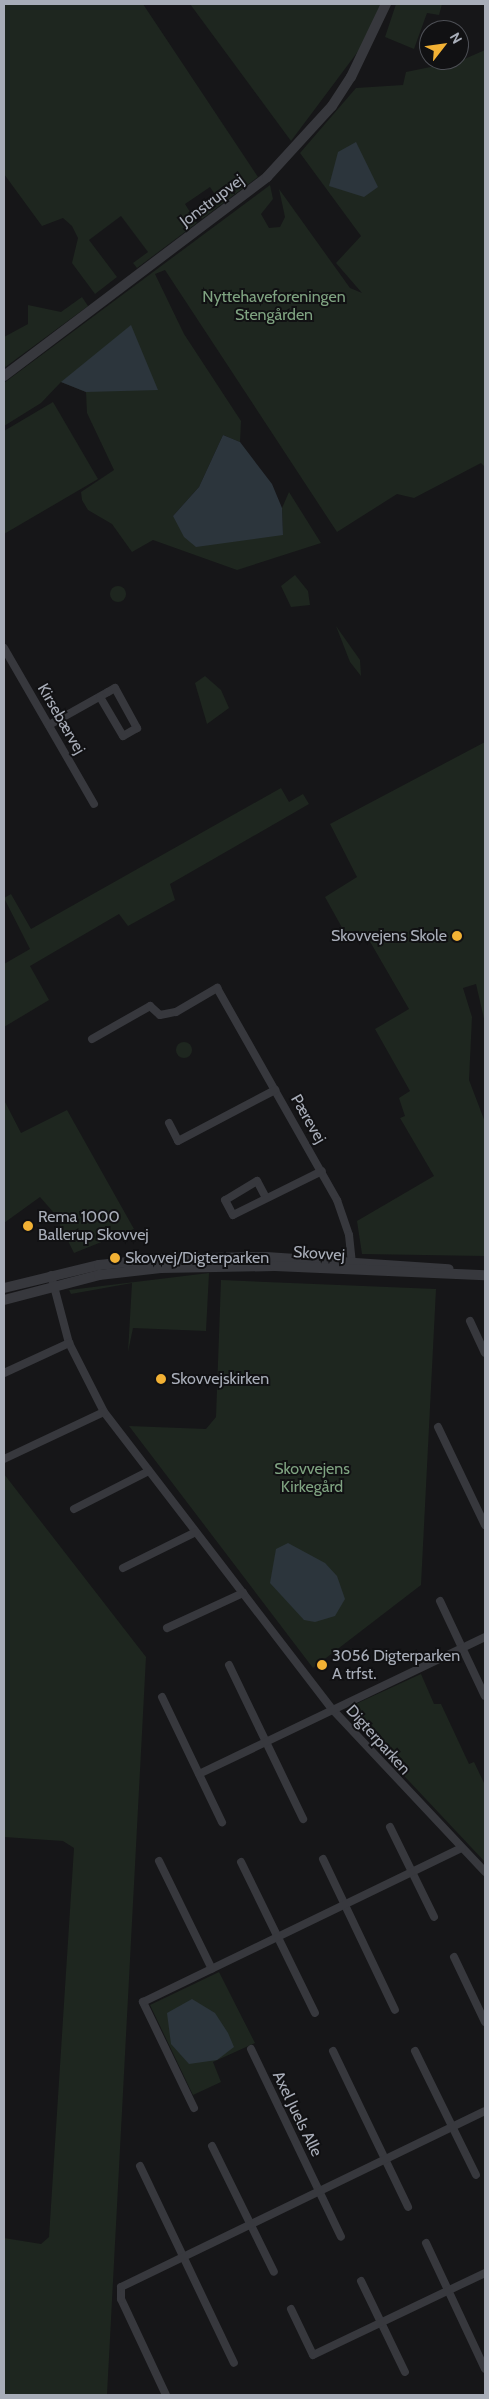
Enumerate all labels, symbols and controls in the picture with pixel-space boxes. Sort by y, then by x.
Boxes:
north arrow [419,20,469,70]
text: N [446,29,466,47]
street label: Jonstrupvej [176,171,248,231]
park label: Nyttehaveforeningen Stengården [202,287,346,325]
street label: Kirsebærvej [33,680,89,758]
place label: Skovvejens Skole [331,926,447,946]
marker: Skovvejens Skole [451,930,463,942]
street label: Pærevej [286,1091,330,1147]
place label: Rema 1000 Ballerup Skovvej [38,1207,149,1245]
marker: Rema 1000 Ballerup Skovvej [22,1220,34,1232]
street label: Skovvej [292,1243,346,1265]
place label: Skovvej/Digterparken [125,1248,269,1268]
marker: Skovvej/Digterparken [109,1252,121,1264]
place label: Skovvejskirken [171,1369,269,1389]
marker: Skovvejskirken [155,1373,167,1385]
park label: Skovvejens Kirkegård [274,1459,350,1497]
place label: 3056 Digterparken A trfst. [332,1646,460,1684]
marker: 3056 Digterparken A trfst. [316,1659,328,1671]
street label: Digterparken [342,1701,414,1779]
street label: Axel Juels Alle [268,2068,326,2160]

